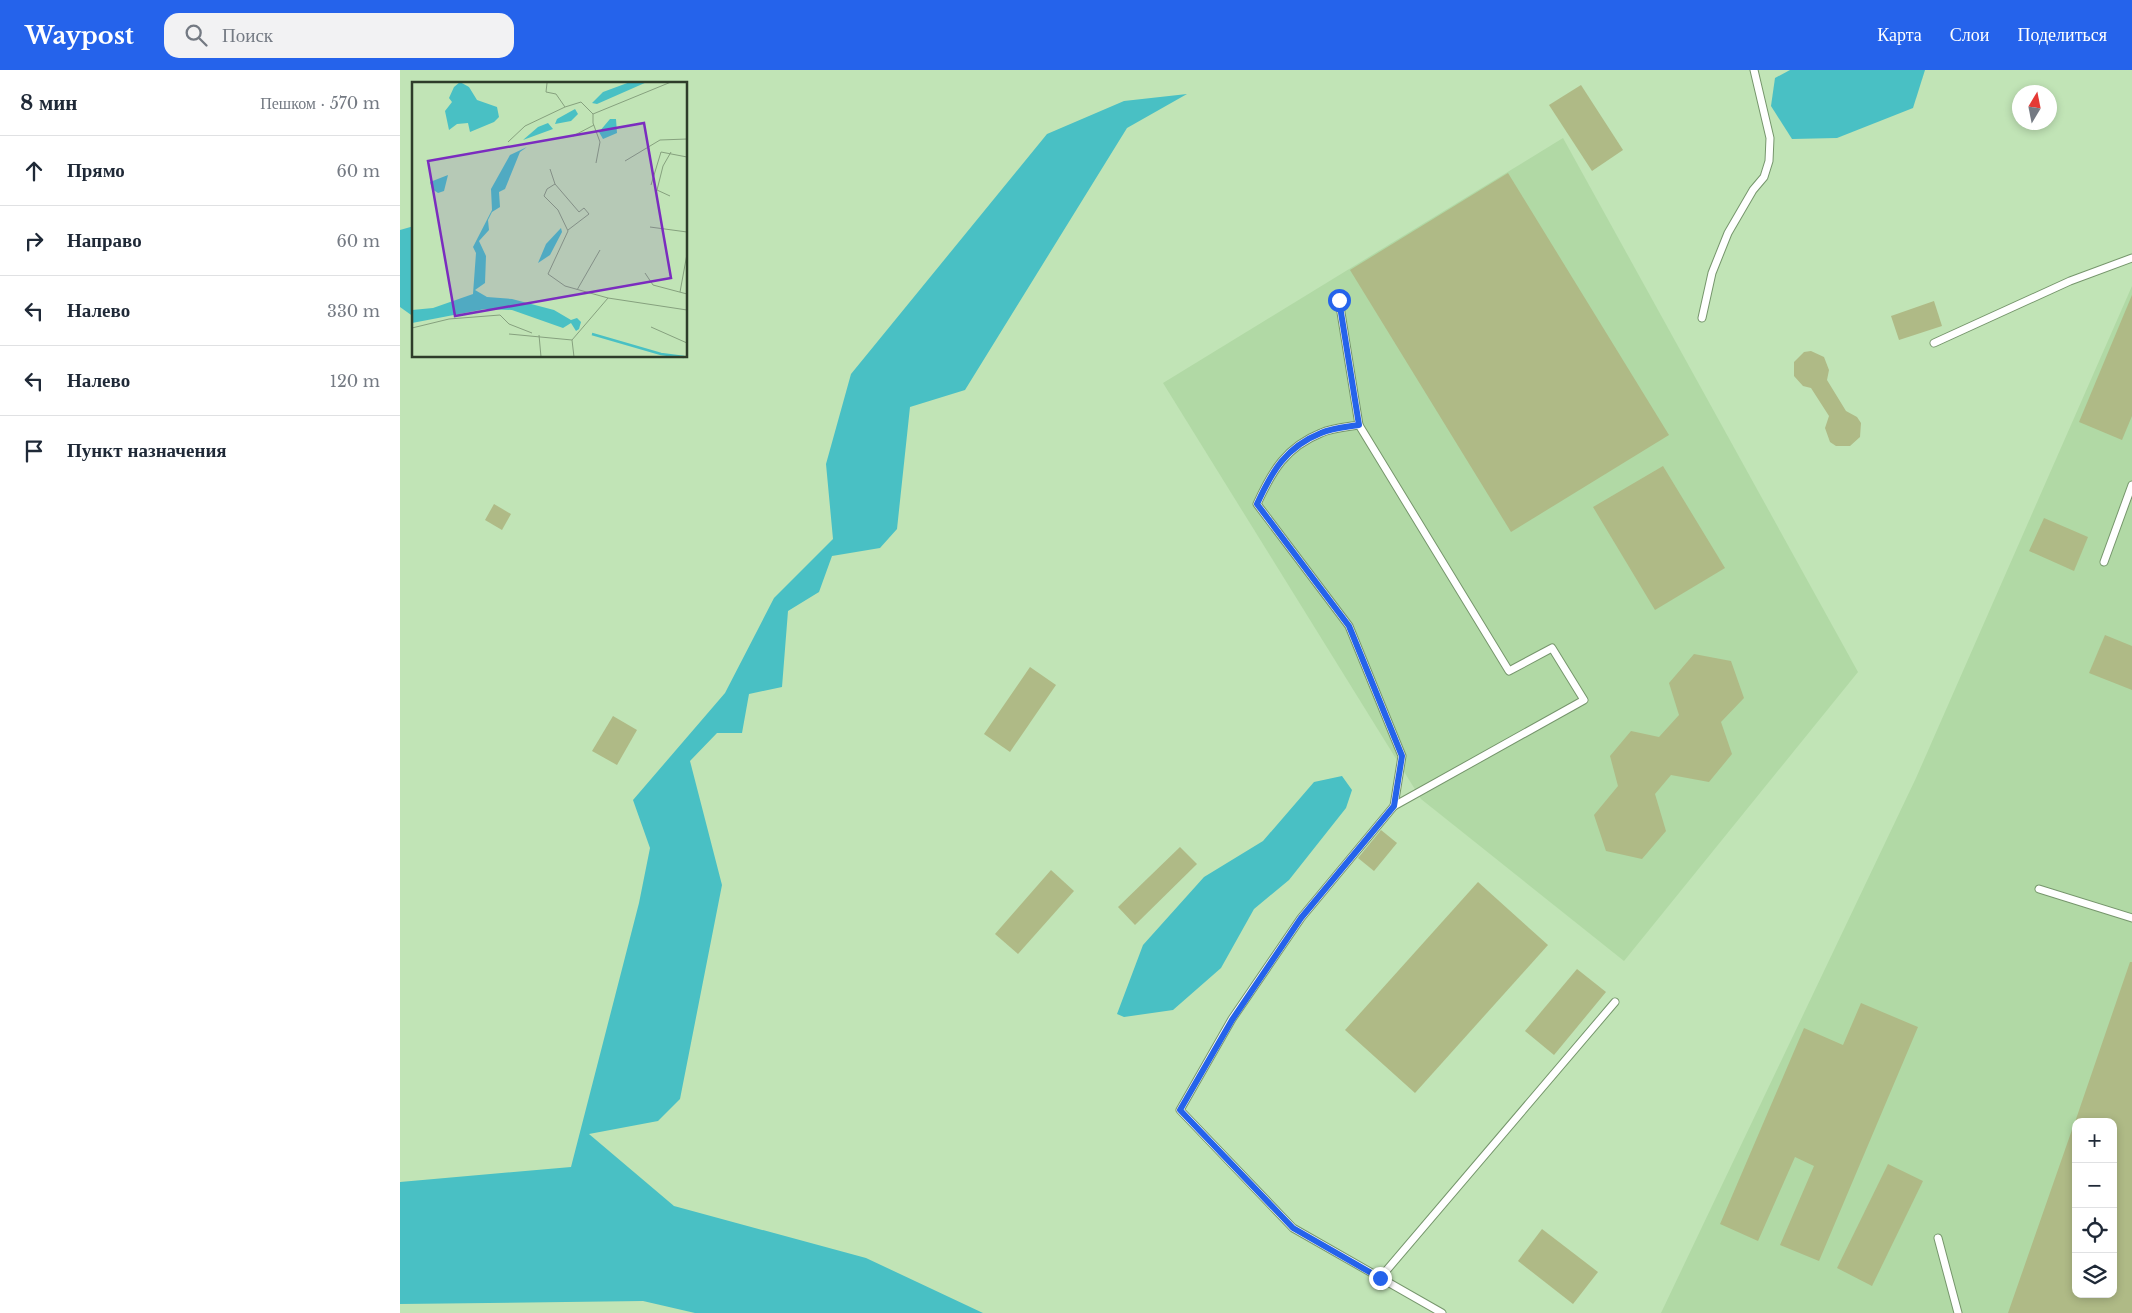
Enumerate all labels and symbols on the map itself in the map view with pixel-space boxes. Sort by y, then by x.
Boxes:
inset map [412,82,688,358]
north arrow [2012,85,2057,130]
route start [1328,289,1351,312]
route end [1369,1267,1392,1290]

